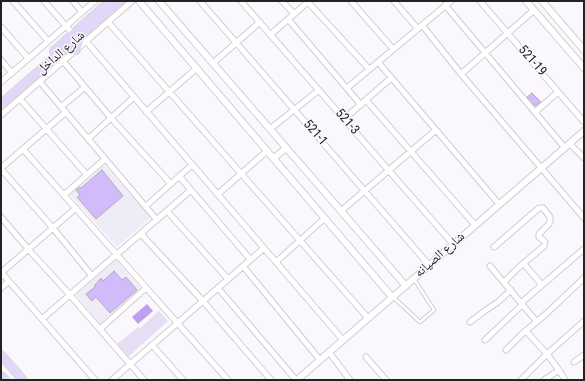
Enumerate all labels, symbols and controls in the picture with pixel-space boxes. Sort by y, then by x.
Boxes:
street label: شارع الداخل [34,28,88,78]
street label: 521-19 [515,43,549,79]
street label: 521-3 [332,106,362,138]
street label: 521-1 [300,117,330,149]
street label: شارع الصيانه [412,229,468,281]

